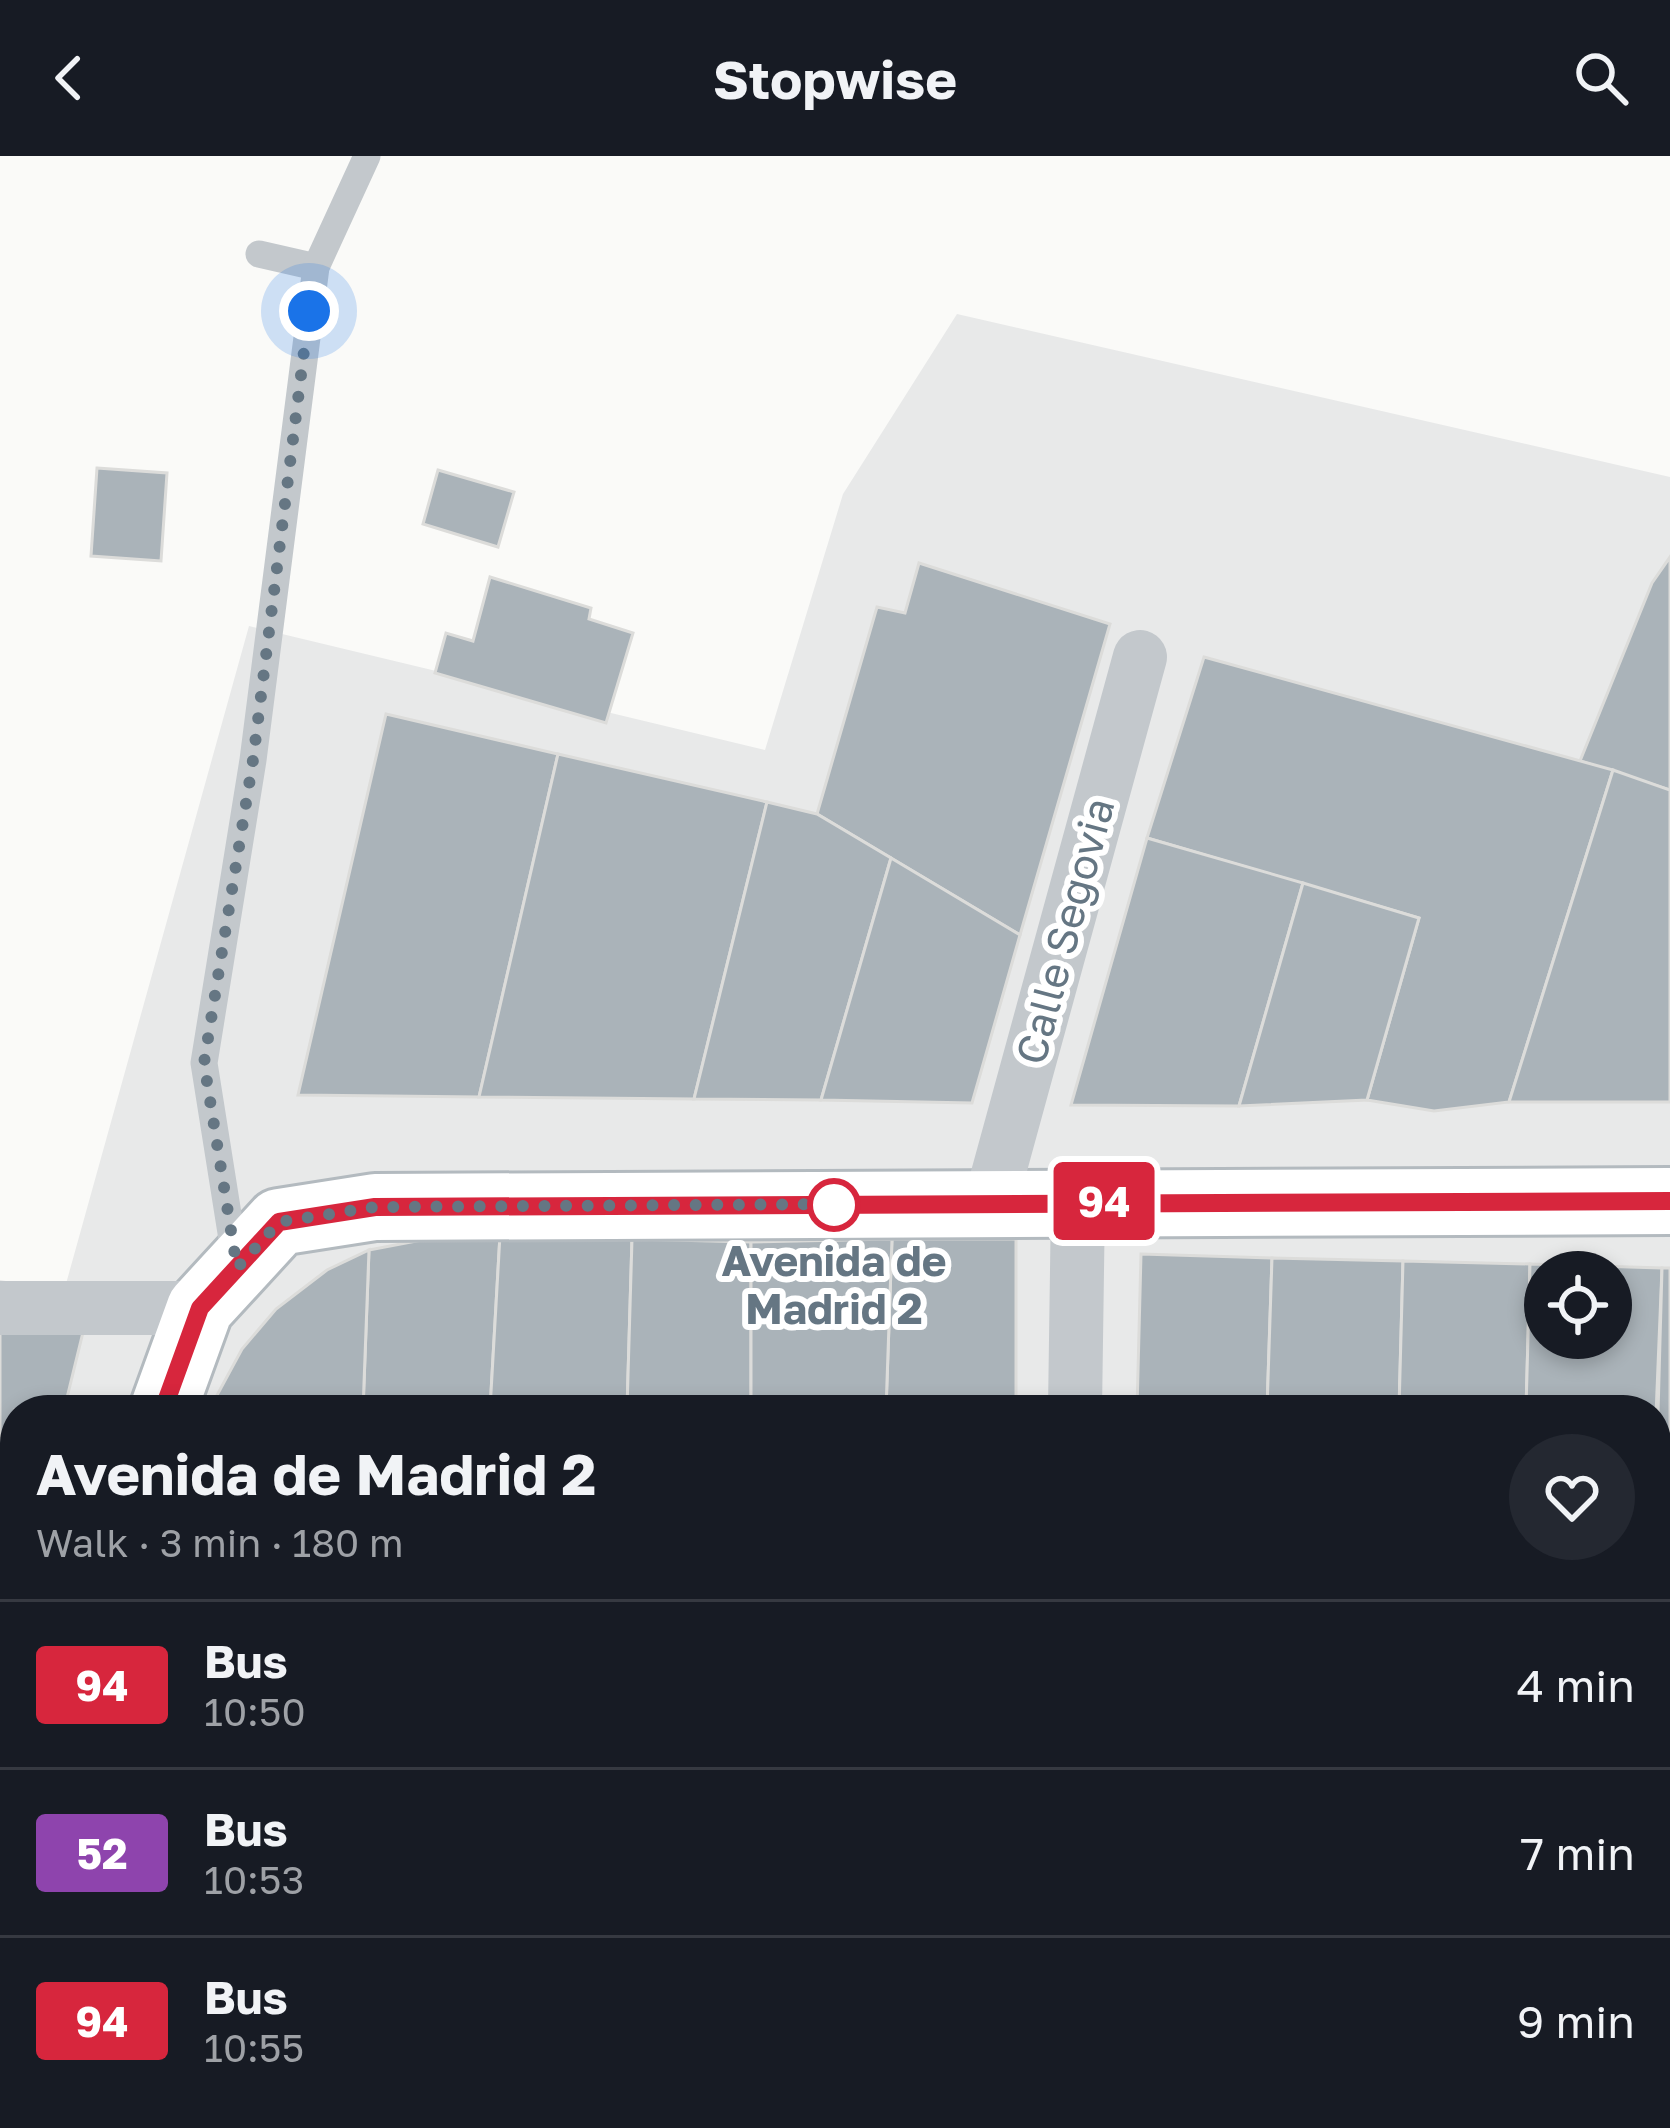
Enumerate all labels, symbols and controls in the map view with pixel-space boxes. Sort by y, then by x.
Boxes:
icon: back [36,45,102,111]
icon: search [1568,45,1634,111]
text: Stopwise [713,46,957,111]
your location [279,281,339,341]
street label: Calle Segovia [1004,792,1124,1069]
line badge: 94 [1050,1162,1158,1240]
text: 94 [1078,1176,1130,1226]
marker: Avenida de Madrid 2 [809,1180,859,1230]
place label: Avenida de Madrid 2 [722,1235,946,1333]
map controls [1524,1251,1632,1359]
button: locate [1524,1251,1632,1359]
button: heart [1509,1434,1635,1560]
text: Avenida de Madrid 2 [36,1439,596,1508]
text: Walk · 3 min · 180 m [36,1519,404,1566]
text: Bus [204,1634,288,1688]
text: 4 min [1517,1658,1635,1712]
text: 94 [76,1660,128,1710]
text: 10:50 [204,1688,306,1735]
text: Bus [204,1802,288,1856]
text: 7 min [1520,1826,1635,1880]
text: 52 [76,1828,128,1878]
text: 10:53 [204,1856,304,1903]
text: Bus [204,1970,288,2024]
text: 9 min [1517,1994,1635,2048]
text: 94 [76,1996,128,2046]
text: 10:55 [204,2024,304,2071]

